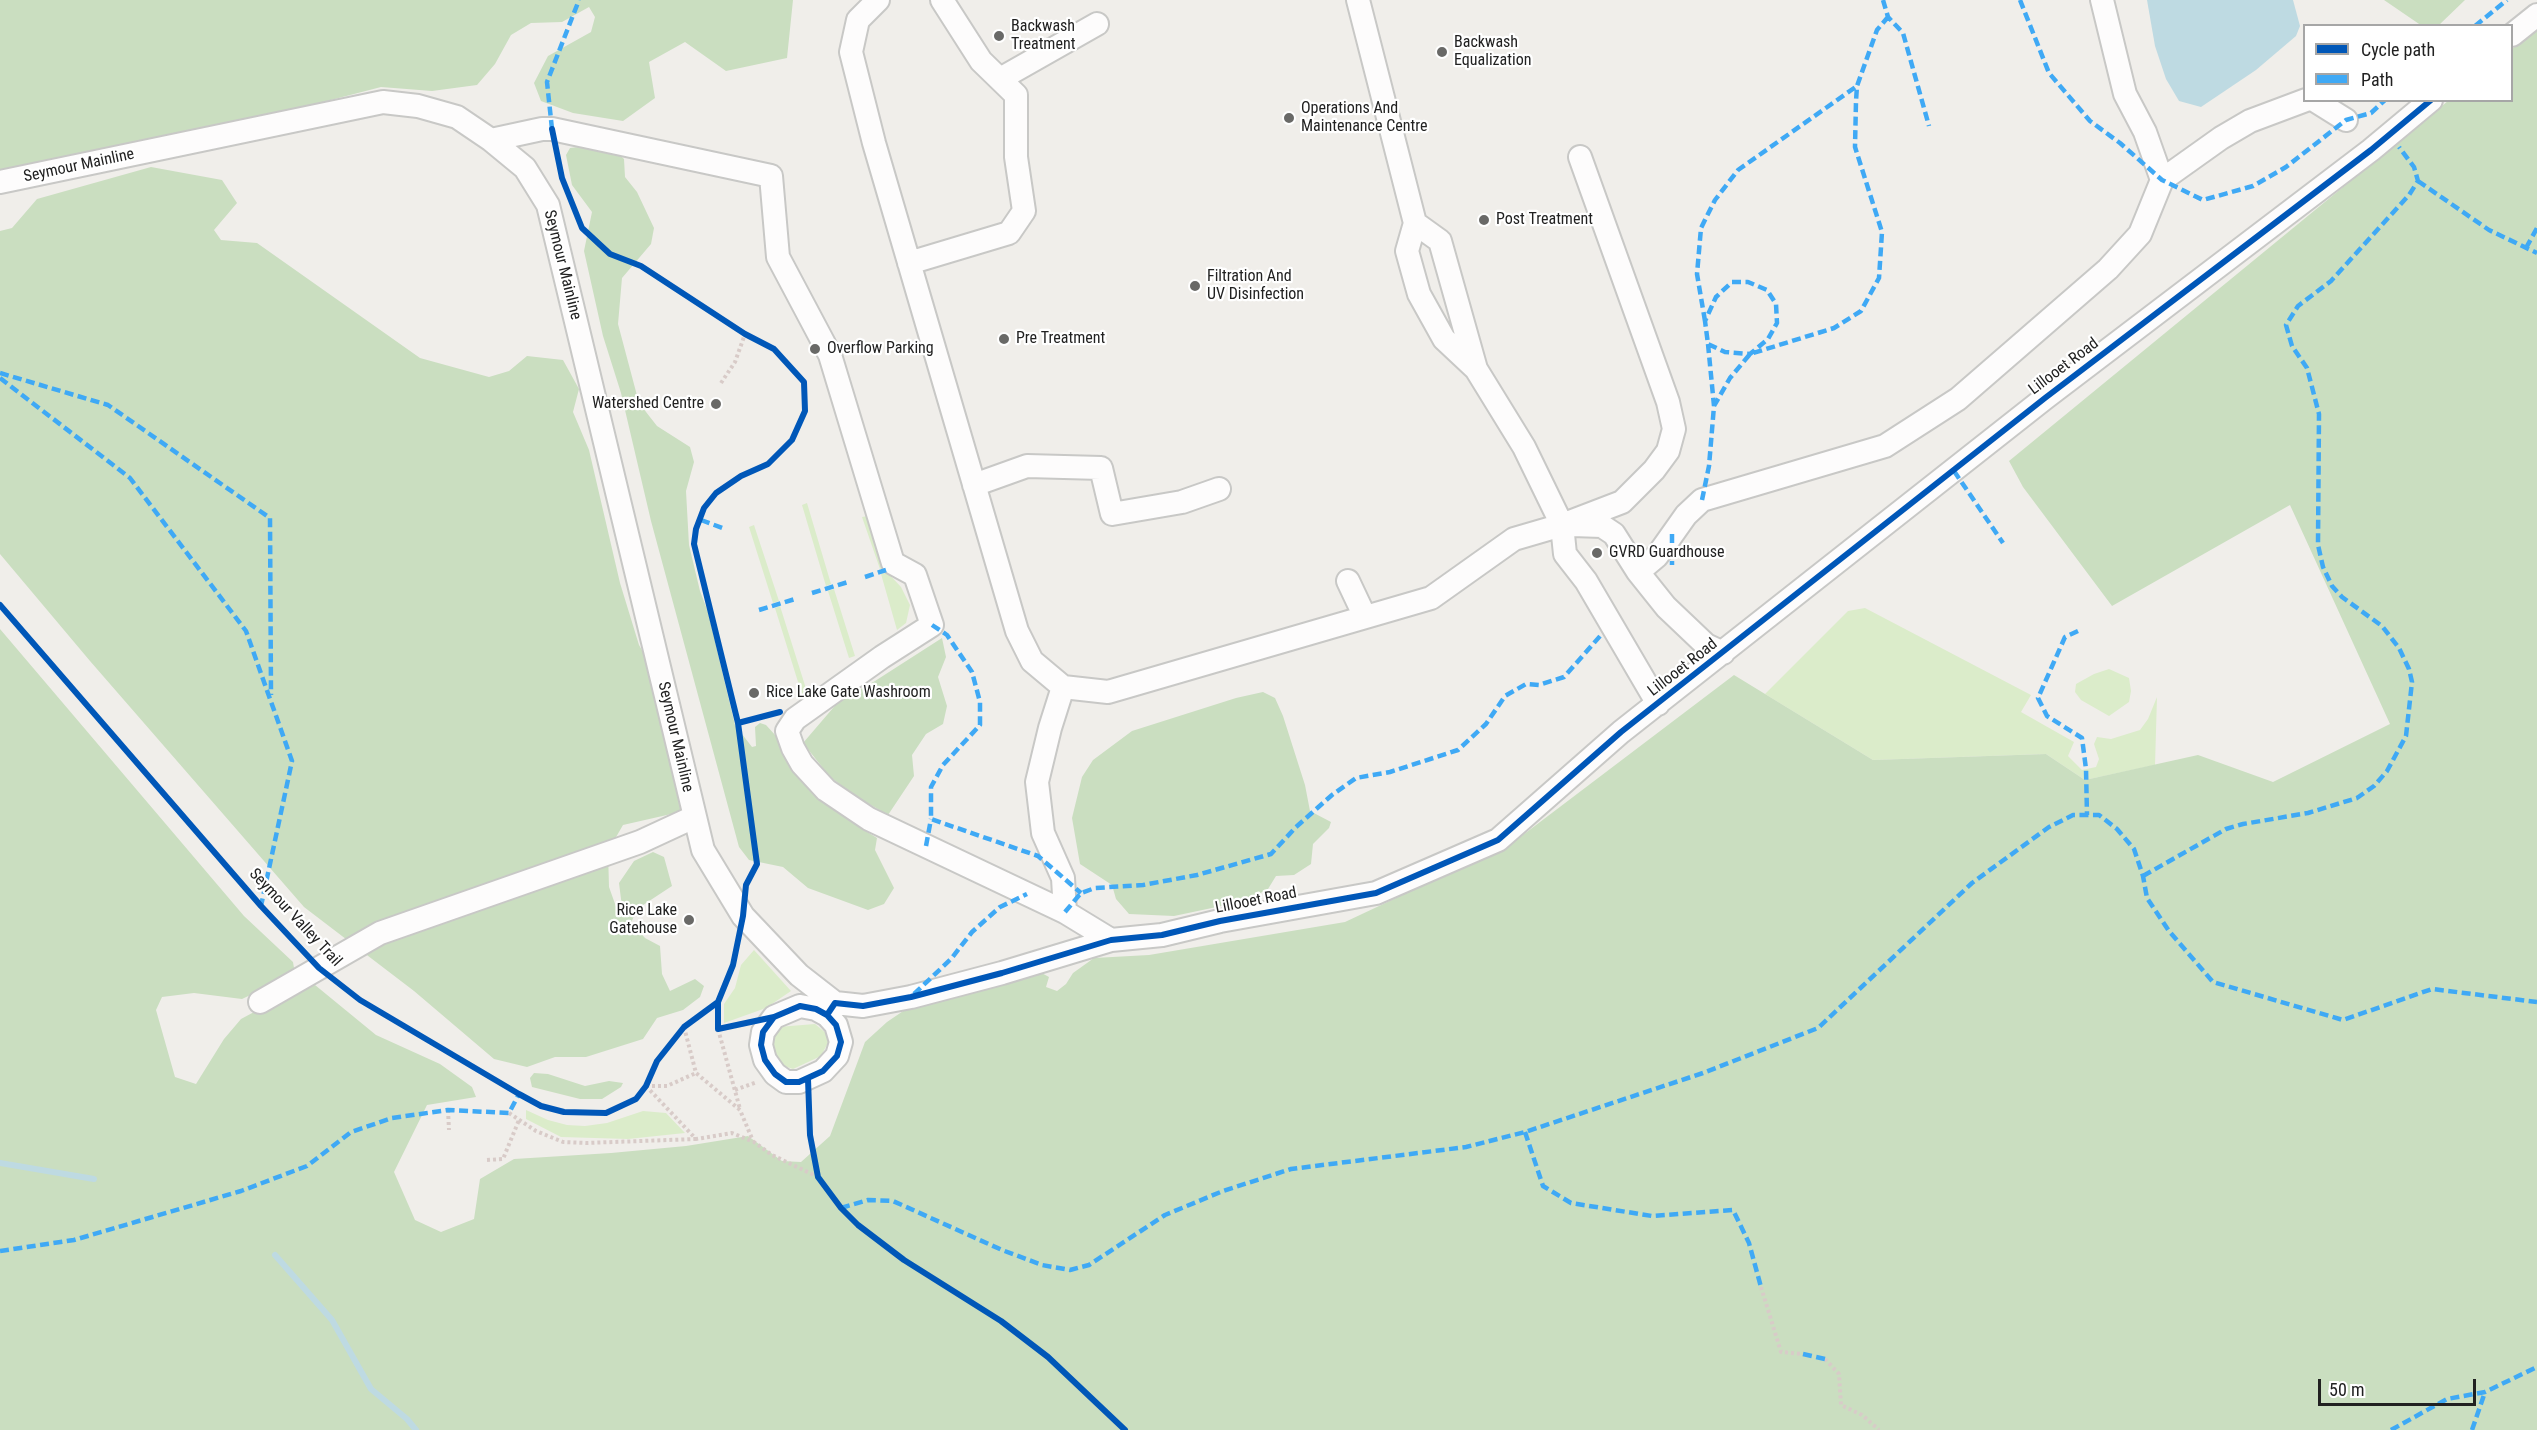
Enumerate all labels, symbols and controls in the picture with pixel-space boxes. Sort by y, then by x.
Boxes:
place label: Backwash Treatment [1011,17,1075,55]
legend [2303,24,2513,102]
marker: Backwash Treatment [992,29,1006,43]
place label: Backwash Equalization [1454,33,1531,71]
text: Cycle path [2361,39,2435,60]
marker: Backwash Equalization [1435,45,1449,59]
text: Path [2361,69,2394,90]
place label: Operations And Maintenance Centre [1301,99,1427,137]
marker: Operations And Maintenance Centre [1282,111,1296,125]
street label: Seymour Mainline [22,145,136,187]
street label: Seymour Mainline [539,208,585,322]
place label: Post Treatment [1496,210,1593,230]
marker: Post Treatment [1477,213,1491,227]
place label: Filtration And UV Disinfection [1207,267,1304,305]
marker: Filtration And UV Disinfection [1188,279,1202,293]
place label: Pre Treatment [1016,329,1105,349]
marker: Pre Treatment [997,332,1011,346]
street label: Lillooet Road [2025,334,2103,400]
place label: Overflow Parking [827,339,934,359]
marker: Overflow Parking [808,342,822,356]
place label: Watershed Centre [592,394,704,414]
marker: Watershed Centre [709,397,723,411]
place label: GVRD Guardhouse [1609,543,1725,563]
marker: GVRD Guardhouse [1590,546,1604,560]
street label: Lillooet Road [1644,635,1722,701]
street label: Seymour Mainline [653,680,697,794]
place label: Rice Lake Gate Washroom [766,683,931,703]
marker: Rice Lake Gate Washroom [747,686,761,700]
street label: Seymour Valley Trail [245,865,345,971]
street label: Lillooet Road [1214,884,1298,918]
place label: Rice Lake Gatehouse [609,901,677,939]
marker: Rice Lake Gatehouse [682,913,696,927]
scale bar [2321,1367,2478,1405]
text: 50 m [2329,1379,2364,1400]

